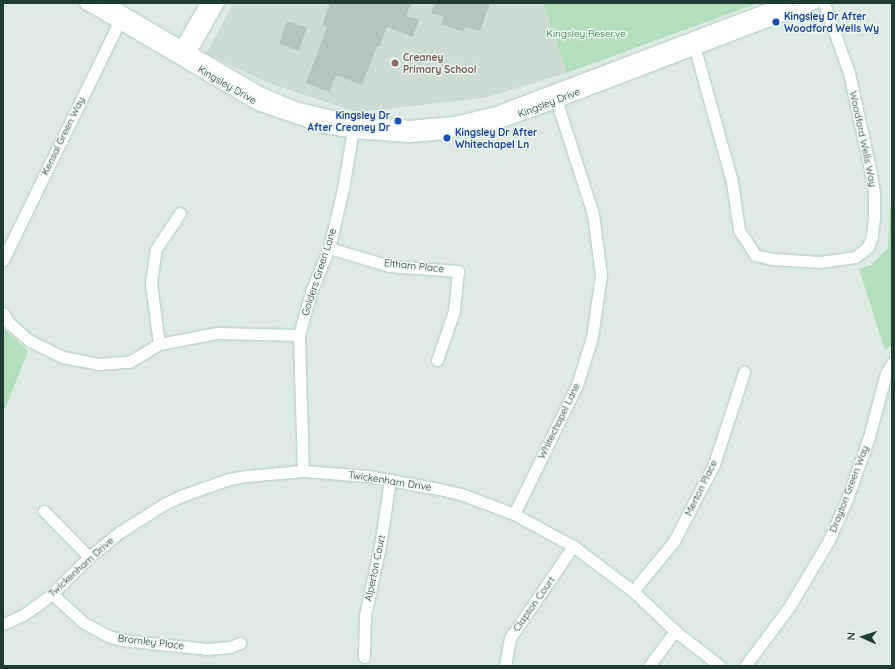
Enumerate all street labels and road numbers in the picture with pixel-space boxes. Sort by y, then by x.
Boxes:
street label: Kingsley Drive [196,63,258,107]
street label: Kingsley Drive [516,86,582,120]
street label: Woodford Wells Way [847,90,879,188]
street label: Kensal Green Way [39,95,87,177]
street label: Golders Green Lane [299,227,339,317]
street label: Eltham Place [383,257,445,275]
street label: Whitechapel Lane [535,381,583,461]
street label: Drayton Green Way [827,444,871,534]
street label: Merton Place [682,458,720,518]
street label: Twickenham Drive [348,469,432,493]
street label: Twickenham Drive [46,534,116,600]
street label: Alperton Court [362,534,388,602]
street label: Clapton Court [511,574,557,634]
street label: Bromley Place [117,632,185,652]

